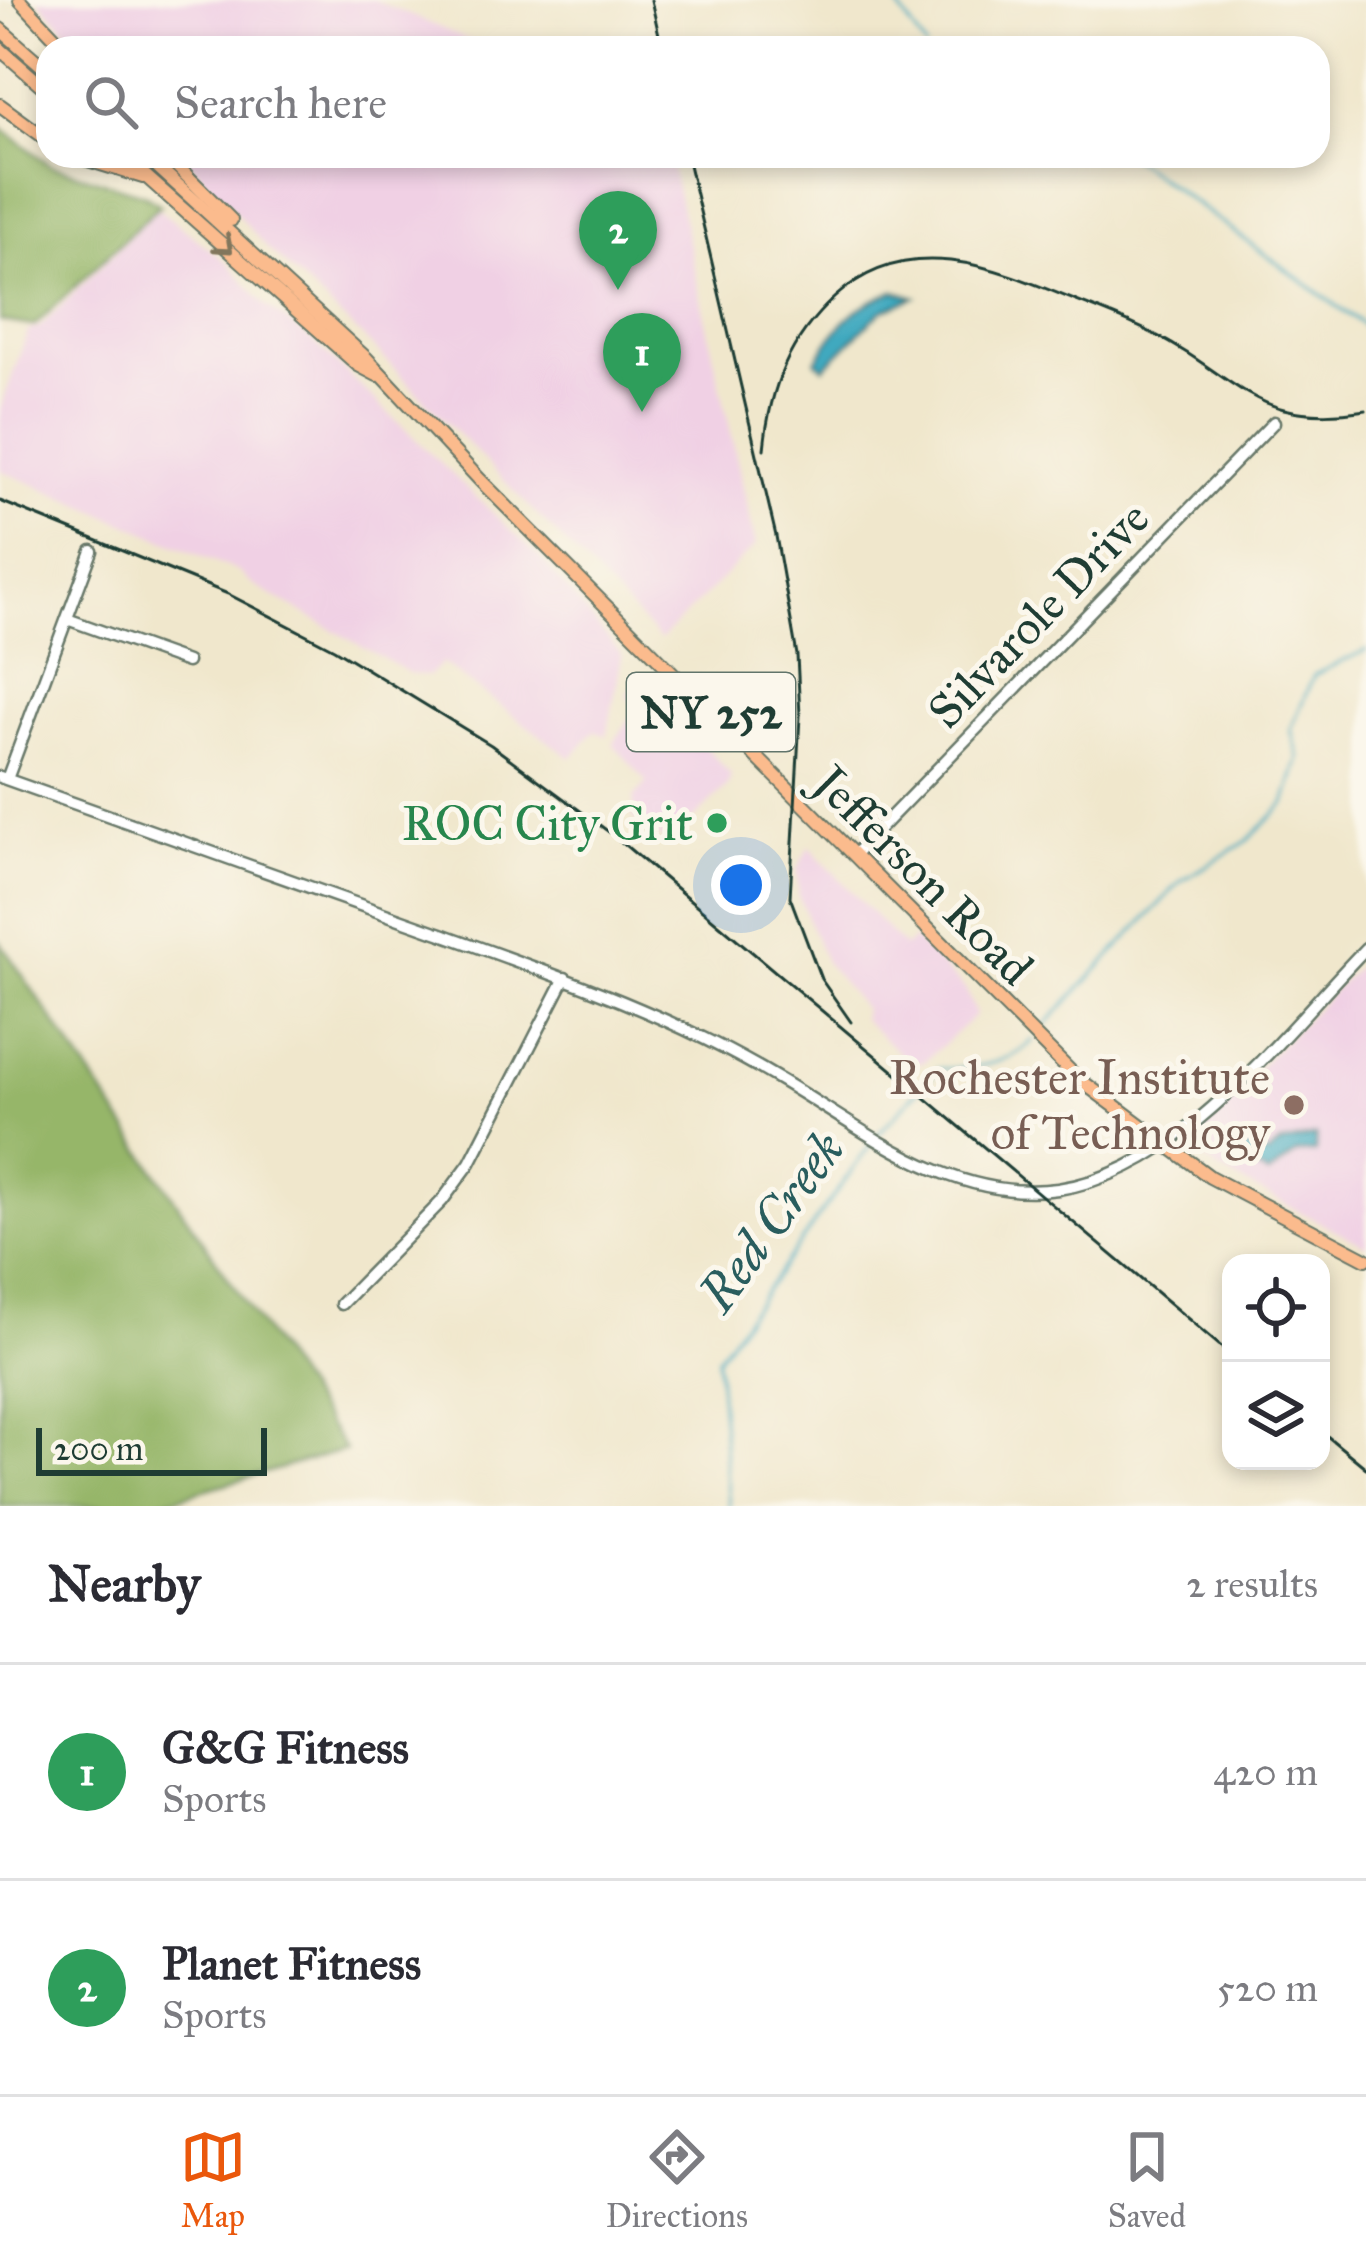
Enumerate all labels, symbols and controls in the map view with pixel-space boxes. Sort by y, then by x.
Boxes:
search box [36,36,1330,168]
icon: search [78,69,144,135]
text: Search here [174,75,387,130]
pin: 2 [579,191,657,290]
one-way arrow [211,232,233,253]
pin: 1 [603,313,681,412]
street label: Silvarole Drive [915,489,1161,740]
road number: NY 252 [627,673,795,751]
street label: Jefferson Road [798,750,1046,997]
place label: ROC City Grit [402,794,693,853]
marker: ROC City Grit [704,810,730,836]
your location [711,855,771,915]
place label: Rochester Institute of Technology [889,1048,1272,1162]
marker: Rochester Institute of Technology [1281,1092,1307,1118]
water label: Red Creek [685,1120,858,1325]
map controls [1222,1254,1330,1470]
button: locate [1222,1254,1330,1362]
button: layers [1222,1362,1330,1470]
scale bar [36,1422,267,1475]
text: 200 m [54,1429,144,1469]
text: Nearby [48,1553,200,1615]
text: 2 results [1186,1560,1318,1608]
text: G&G Fitness [162,1720,409,1775]
text: 1 [79,1748,95,1796]
text: 420 m [1213,1748,1318,1796]
text: Sports [162,1775,266,1823]
text: Planet Fitness [162,1936,421,1991]
text: 2 [77,1964,97,2012]
text: 520 m [1217,1964,1318,2012]
text: Sports [162,1991,266,2039]
tab: Map [180,2124,246,2236]
tab: Directions [606,2124,748,2236]
tab: Saved [1108,2124,1186,2236]

